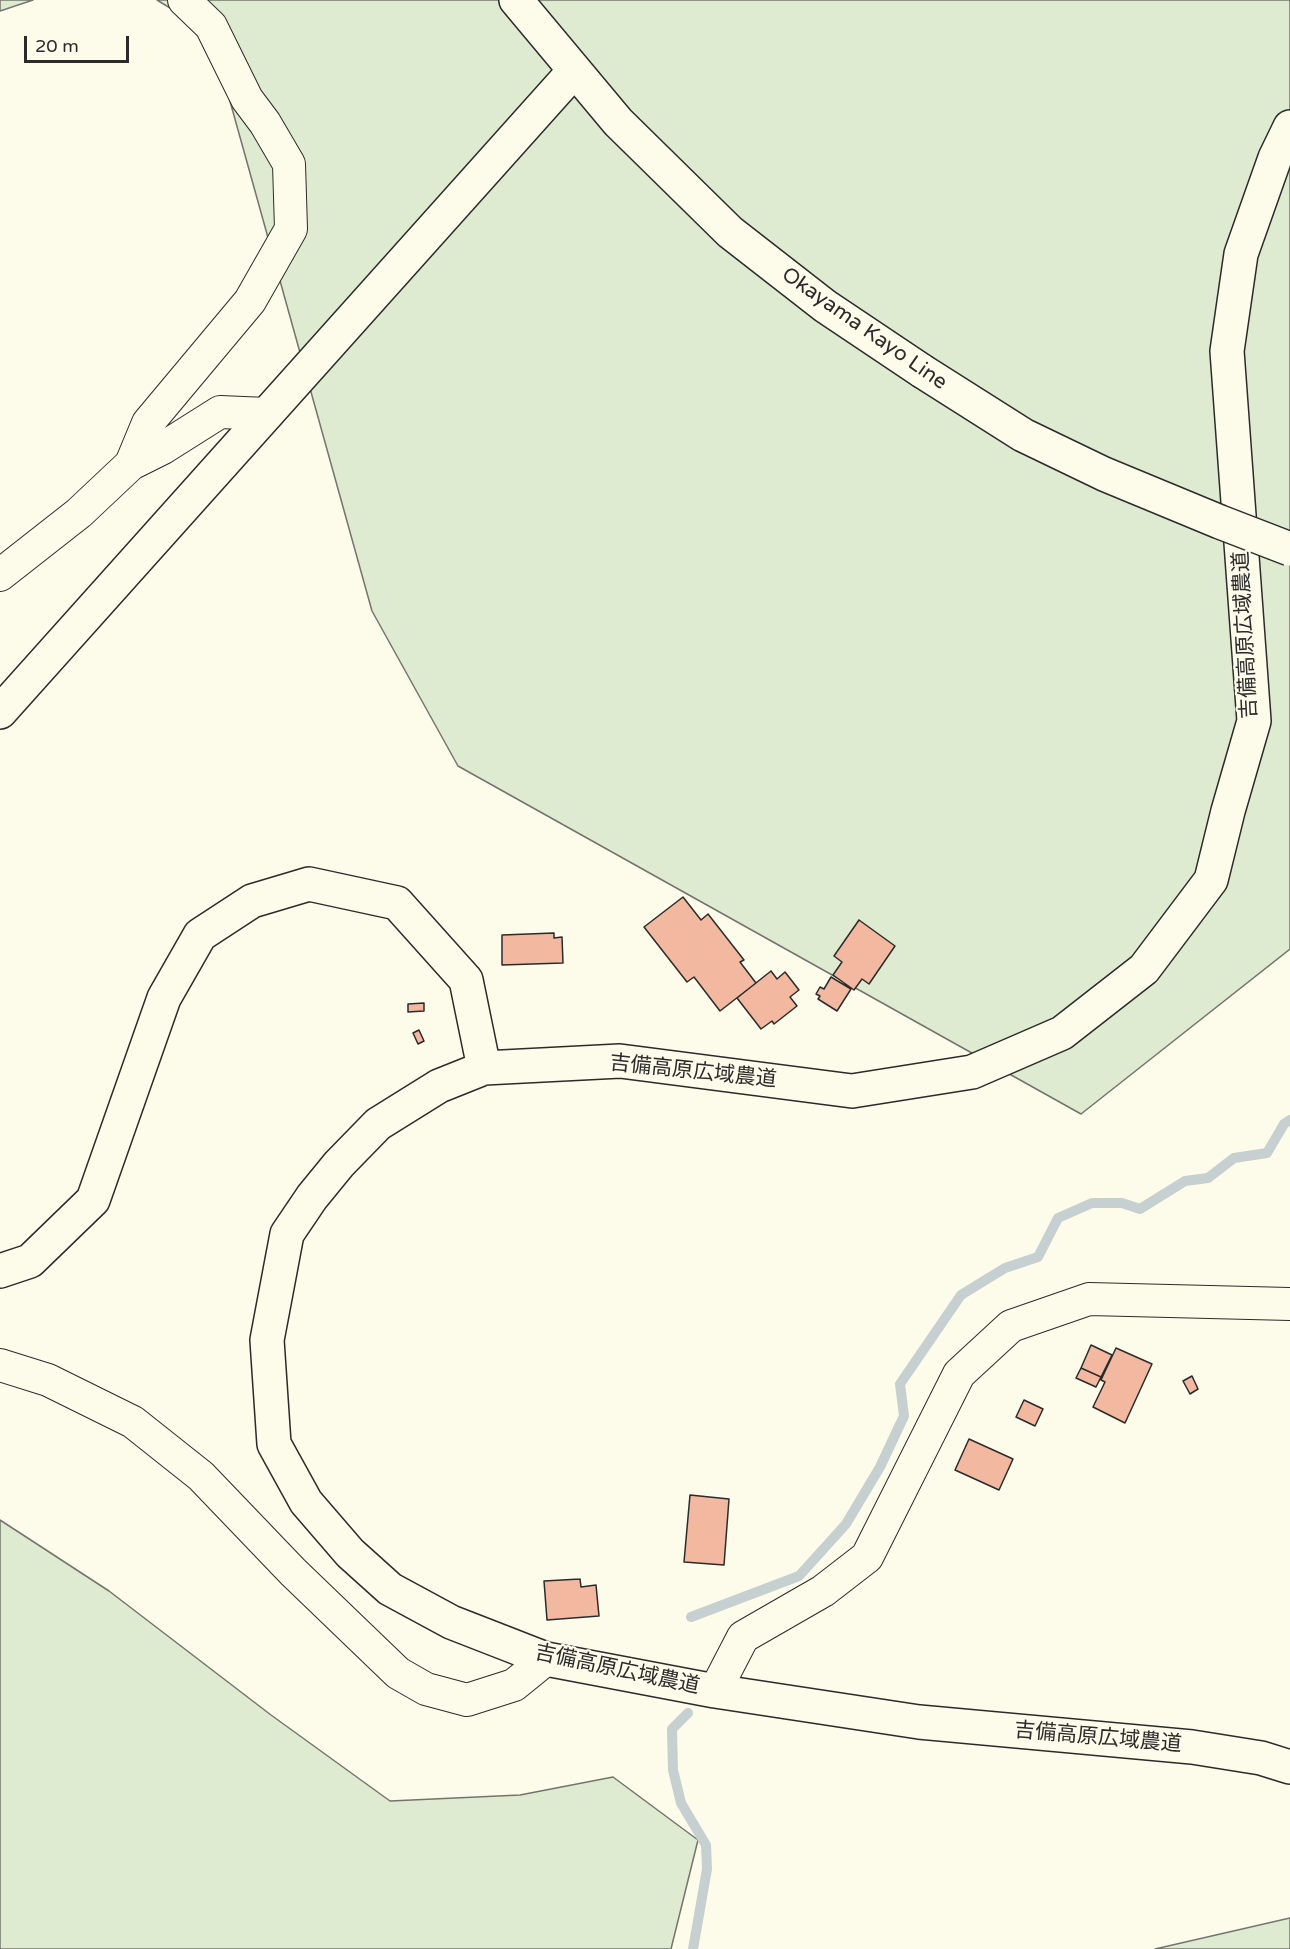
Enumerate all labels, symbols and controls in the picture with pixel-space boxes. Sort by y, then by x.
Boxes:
scale bar [27,24,132,62]
text: 20 m [35,35,79,57]
street label: Okayama Kayo Line [776,262,952,396]
street label: 吉備高原広域農道 [1229,550,1263,720]
street label: 吉備高原広域農道 [608,1051,778,1093]
street label: 吉備高原広域農道 [532,1640,702,1700]
street label: 吉備高原広域農道 [1013,1718,1183,1758]

